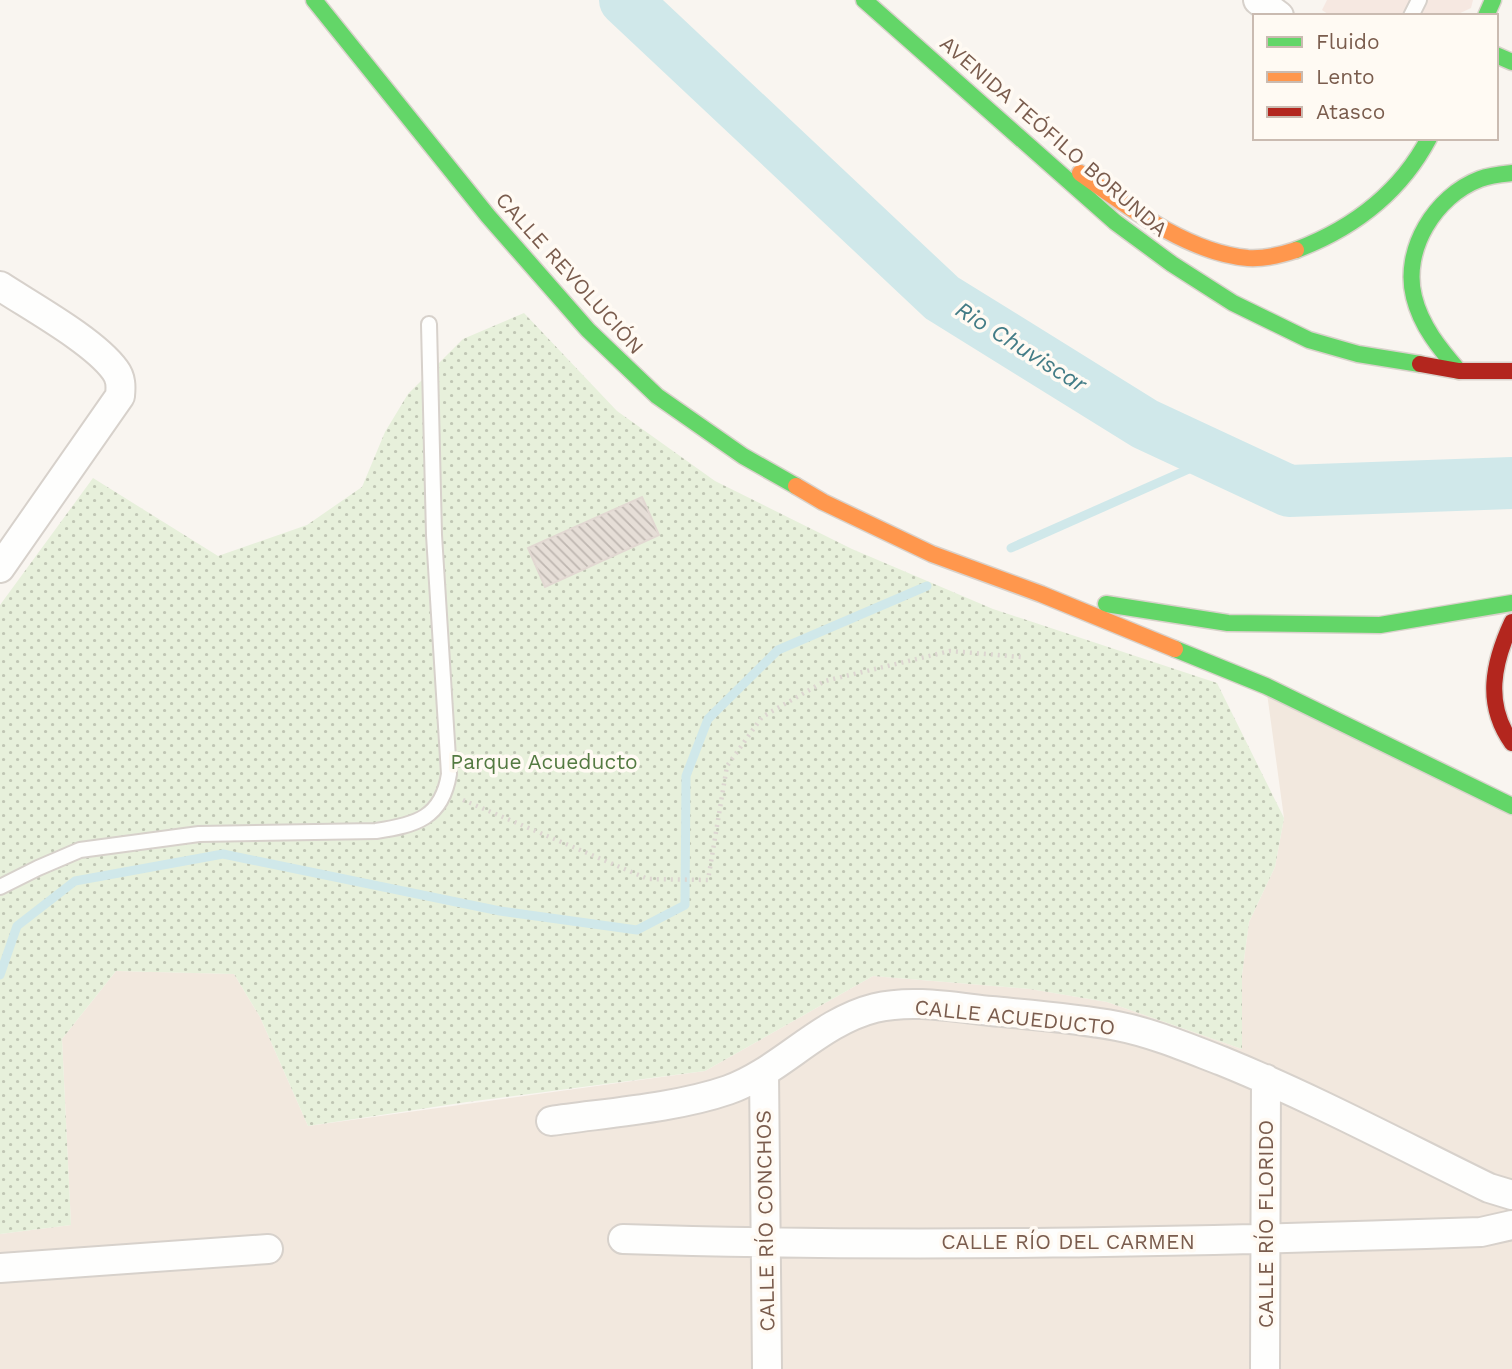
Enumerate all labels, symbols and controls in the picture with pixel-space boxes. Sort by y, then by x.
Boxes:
legend [1253,14,1498,140]
text: Fluido [1316,29,1380,54]
street label: AVENIDA TEÓFILO BORUNDA [935,30,1173,242]
text: Lento [1316,64,1375,89]
text: Atasco [1316,99,1385,124]
street label: CALLE REVOLUCIÓN [491,187,649,359]
water label: Rio Chuviscar [951,296,1092,399]
park label: Parque Acueducto [450,749,638,774]
street label: CALLE ACUEDUCTO [913,994,1117,1040]
street label: CALLE RÍO CONCHOS [751,1110,779,1332]
street label: CALLE RÍO FLORIDO [1253,1120,1278,1328]
street label: CALLE RÍO DEL CARMEN [941,1229,1195,1254]

